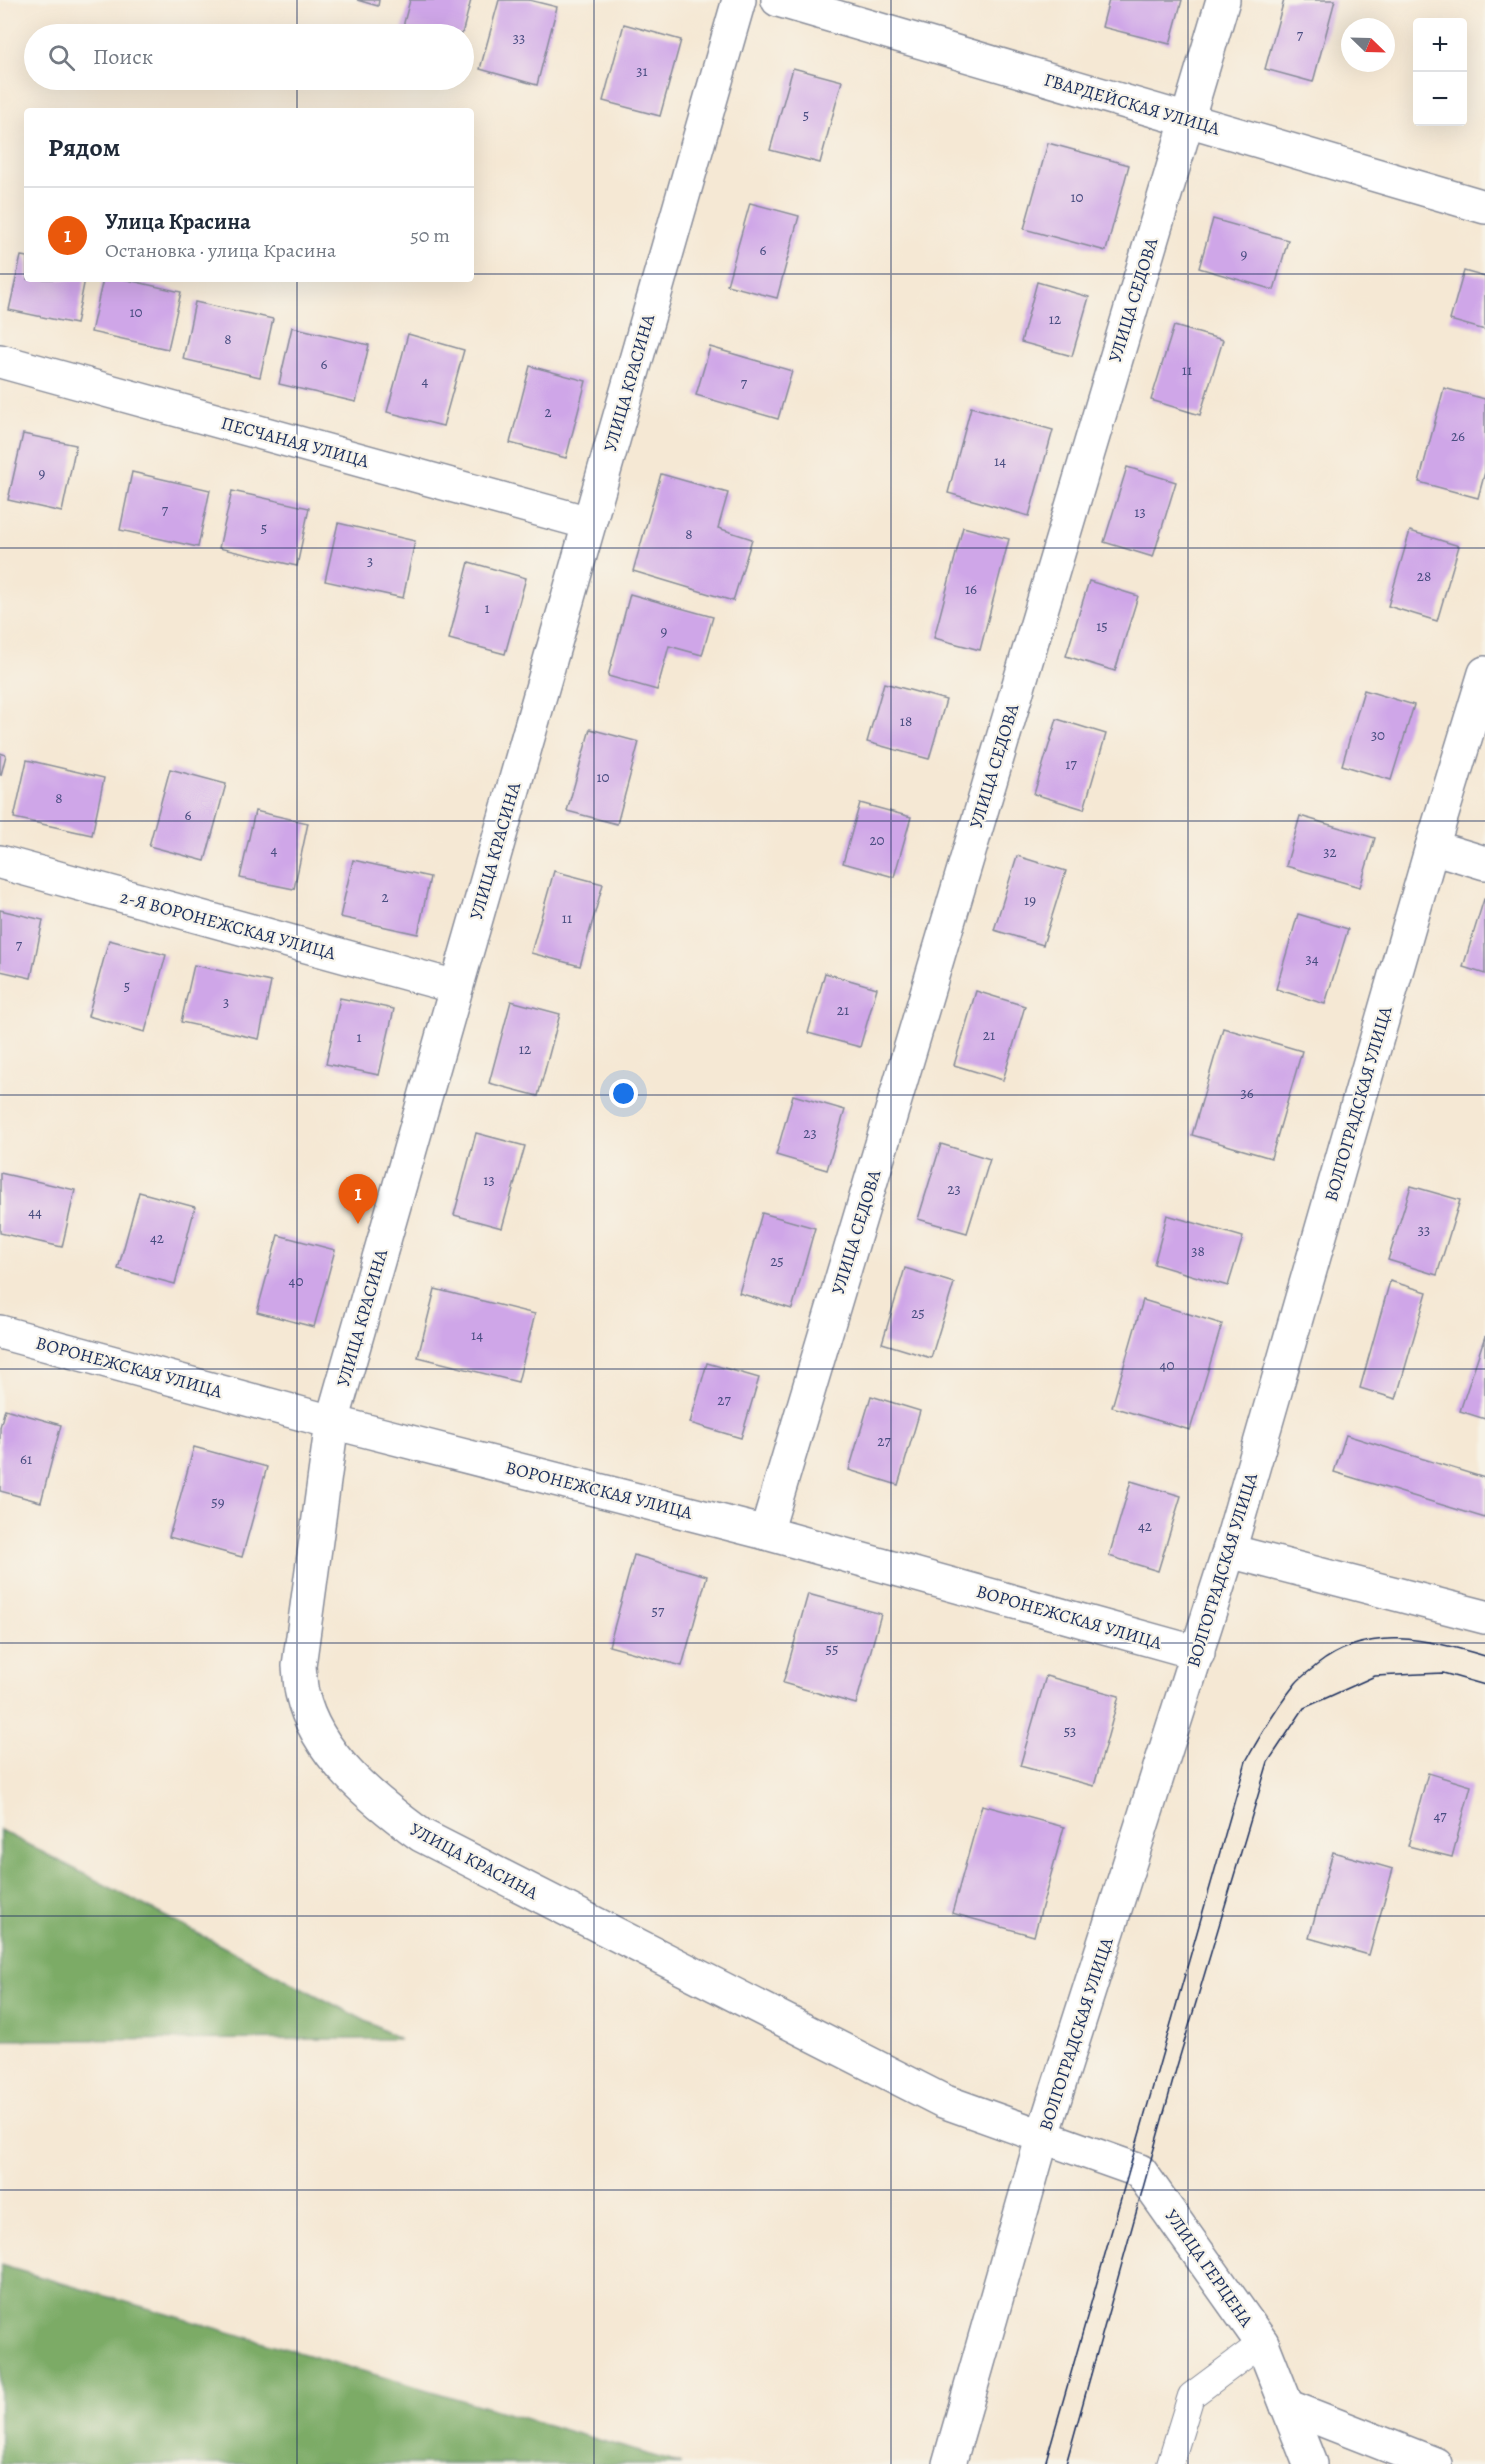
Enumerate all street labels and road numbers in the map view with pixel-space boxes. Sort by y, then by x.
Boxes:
street label: ГВАРДЕЙСКАЯ УЛИЦА [1041,67,1223,141]
street label: УЛИЦА СЕДОВА [1103,234,1163,365]
street label: УЛИЦА КРАСИНА [598,311,660,454]
street label: ПЕСЧАНАЯ УЛИЦА [218,411,372,473]
street label: УЛИЦА СЕДОВА [964,700,1024,831]
street label: УЛИЦА КРАСИНА [464,779,526,922]
street label: 2-Я ВОРОНЕЖСКАЯ УЛИЦА [118,885,339,965]
street label: ВОЛГОГРАДСКАЯ УЛИЦА [1319,1003,1397,1204]
street label: УЛИЦА СЕДОВА [826,1166,886,1297]
street label: УЛИЦА КРАСИНА [331,1246,393,1389]
street label: ВОРОНЕЖСКАЯ УЛИЦА [33,1331,225,1404]
street label: ВОРОНЕЖСКАЯ УЛИЦА [503,1455,695,1525]
street label: ВОЛГОГРАДСКАЯ УЛИЦА [1181,1470,1263,1670]
street label: ВОРОНЕЖСКАЯ УЛИЦА [974,1579,1165,1655]
street label: УЛИЦА КРАСИНА [406,1817,543,1905]
street label: ВОЛГОГРАДСКАЯ УЛИЦА [1033,1934,1119,2134]
street label: УЛИЦА ГЕРЦЕНА [1159,2204,1259,2332]

